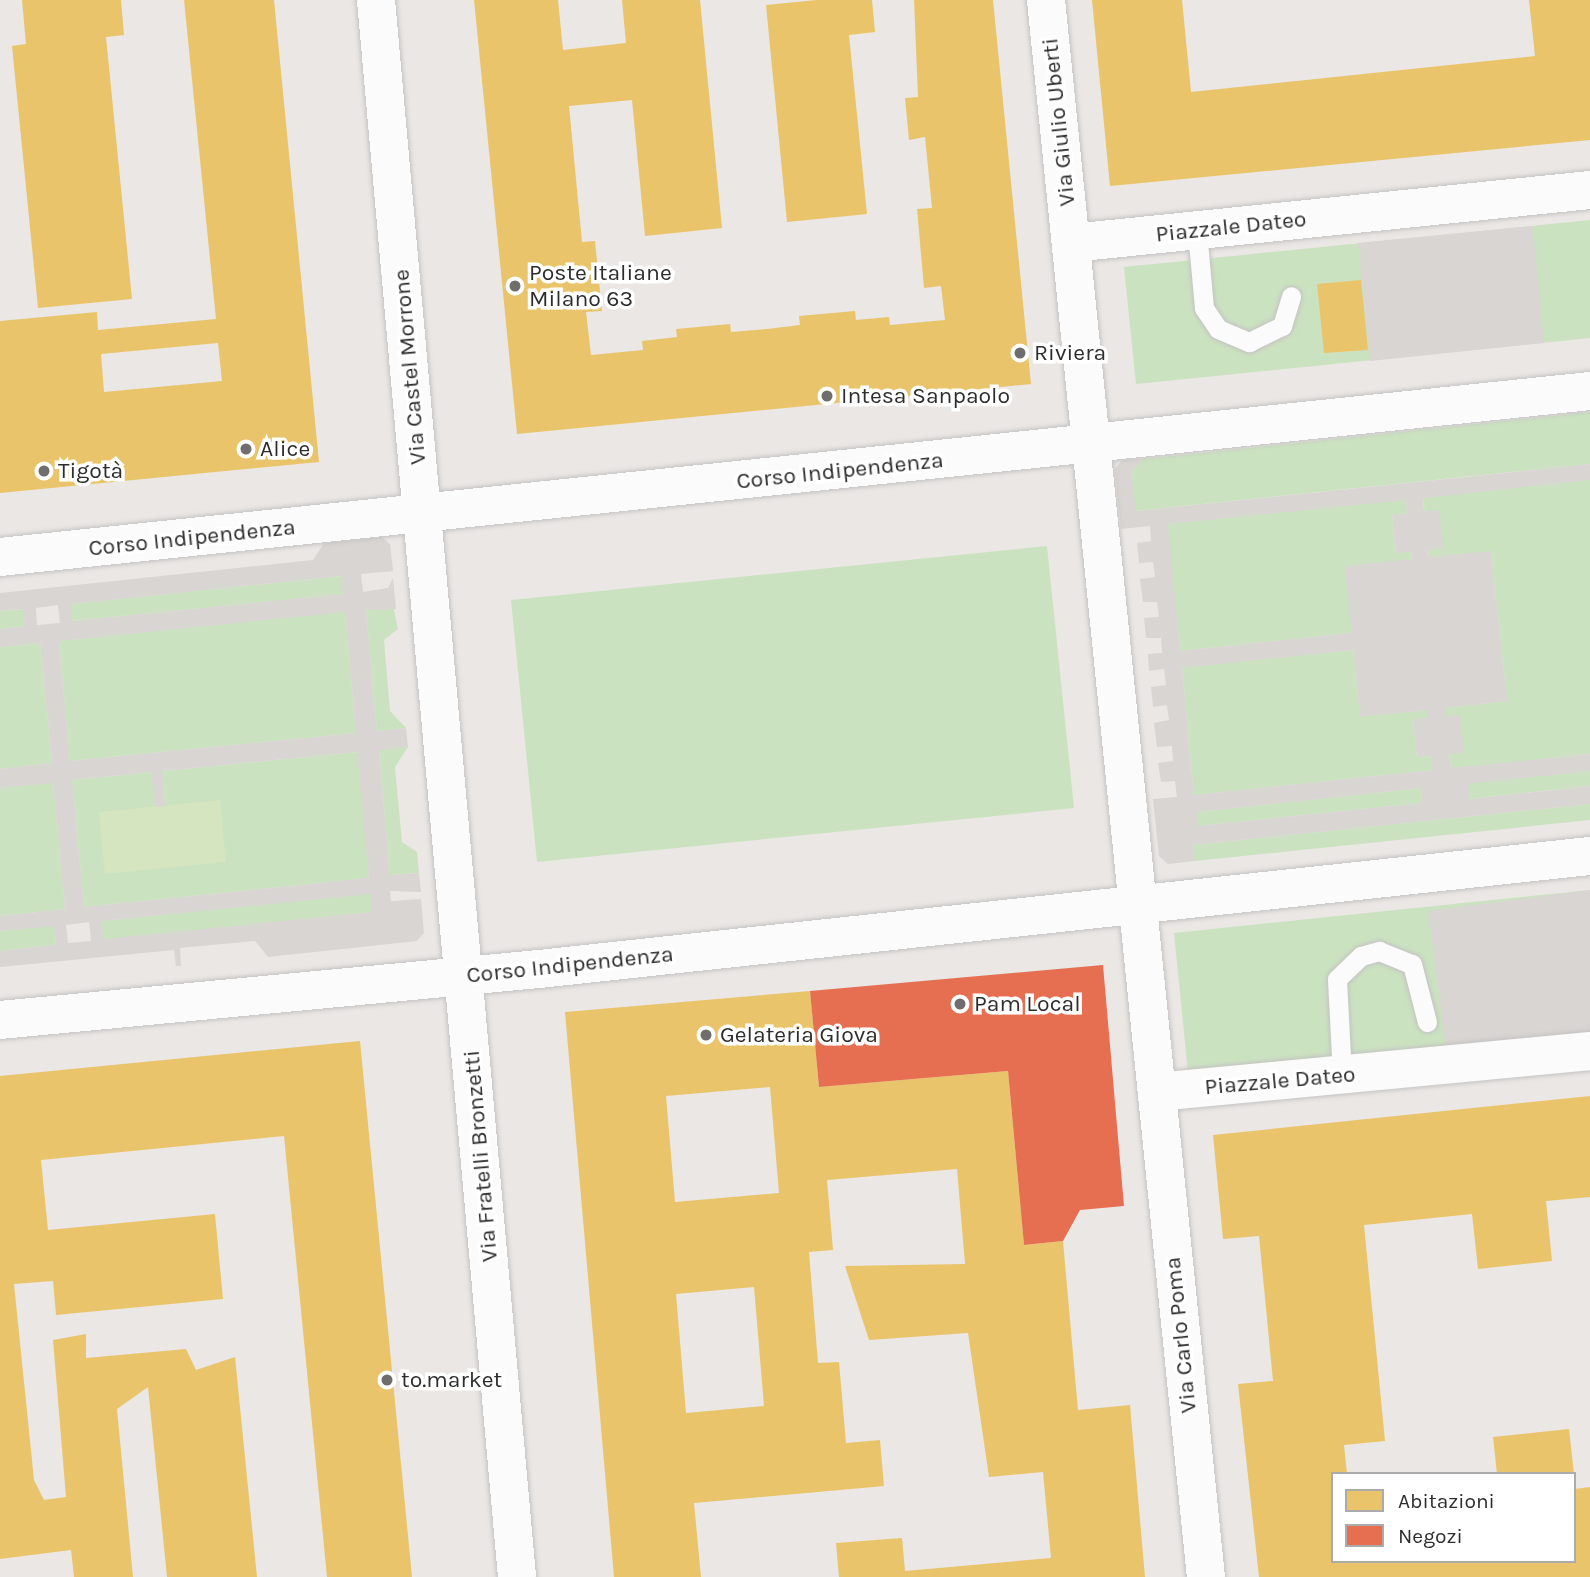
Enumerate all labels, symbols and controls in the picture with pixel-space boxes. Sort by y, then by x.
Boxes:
street label: Via Giulio Uberti [1036,36,1082,208]
street label: Piazzale Dateo [1154,205,1308,249]
place label: Poste Italiane Milano 63 [529,259,672,313]
street label: Via Castel Morrone [388,268,432,466]
marker: Poste Italiane Milano 63 [507,278,523,294]
place label: Riviera [1034,339,1106,367]
marker: Riviera [1012,345,1028,361]
place label: Intesa Sanpaolo [841,382,1010,410]
marker: Intesa Sanpaolo [819,388,835,404]
place label: Alice [260,435,310,463]
marker: Alice [238,441,254,457]
street label: Corso Indipendenza [735,446,945,496]
place label: Tigotà [58,457,123,485]
marker: Tigotà [36,463,52,479]
street label: Corso Indipendenza [87,513,297,563]
street label: Corso Indipendenza [465,940,675,990]
place label: Pam Local [974,990,1081,1018]
marker: Pam Local [952,996,968,1012]
place label: Gelateria Giova [720,1021,878,1049]
marker: Gelateria Giova [698,1027,714,1043]
street label: Via Fratelli Bronzetti [458,1049,504,1263]
street label: Piazzale Dateo [1203,1061,1357,1101]
street label: Via Carlo Poma [1159,1256,1203,1414]
place label: to.market [401,1366,502,1394]
marker: to.market [379,1372,395,1388]
legend [1331,1472,1576,1563]
text: Abitazioni [1398,1489,1495,1513]
text: Negozi [1398,1524,1463,1548]

